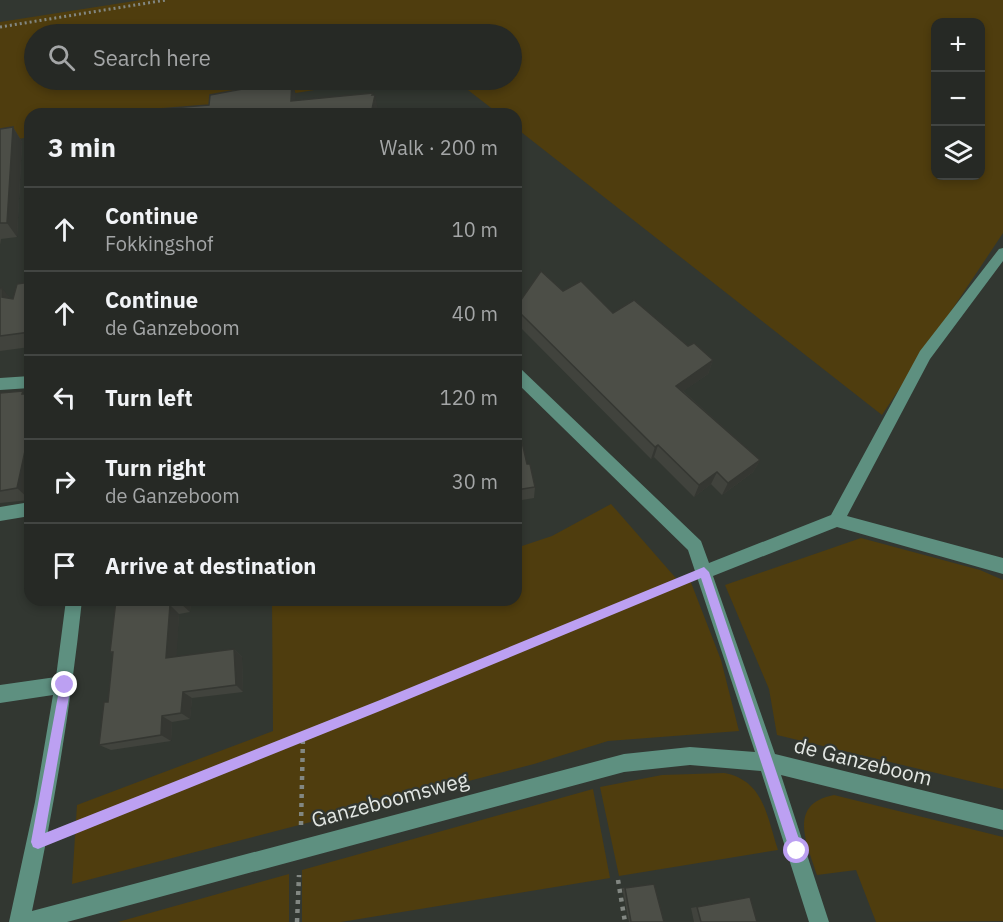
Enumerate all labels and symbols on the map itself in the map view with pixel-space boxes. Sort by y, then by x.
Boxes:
route end [51,671,77,697]
street label: de Ganzeboom [791,730,935,792]
street label: Ganzeboomsweg [308,765,471,833]
route start [783,837,809,863]

